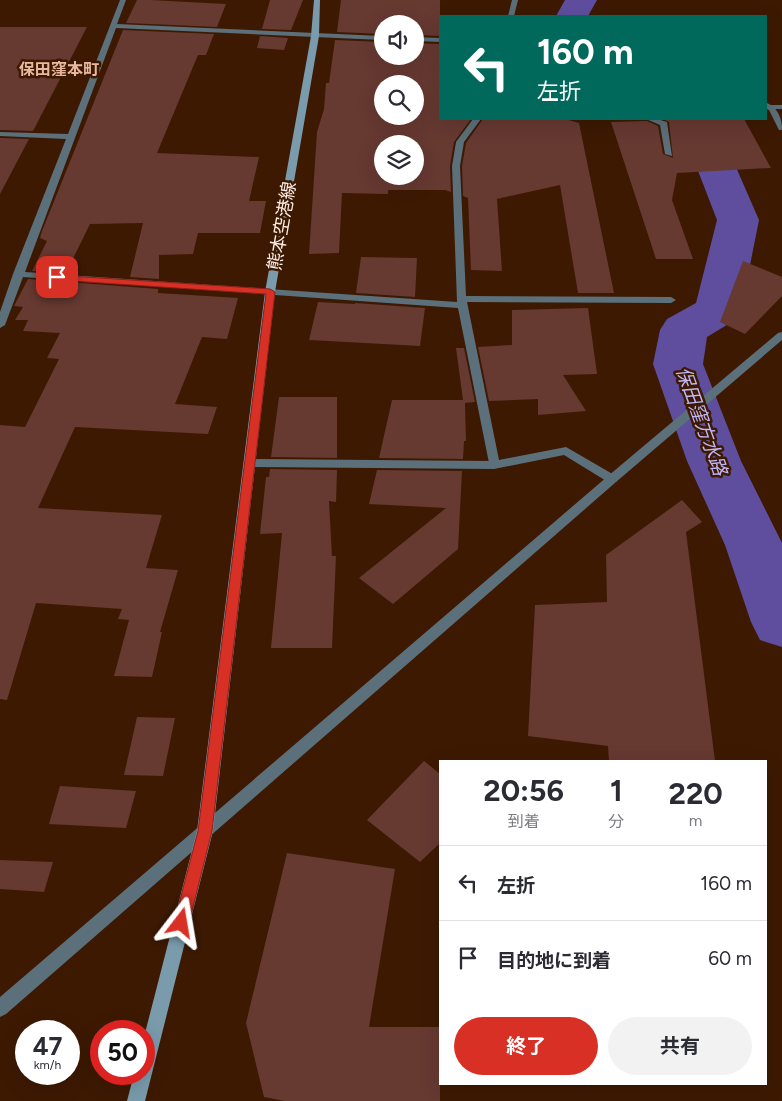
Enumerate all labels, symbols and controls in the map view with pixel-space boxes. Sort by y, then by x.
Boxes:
map controls [374,15,424,185]
button: sound [374,15,424,65]
text: 160 m [537,31,634,73]
icon: left [454,35,519,100]
district label: 保田窪本町 [19,60,99,79]
button: search [374,75,424,125]
text: 左折 [537,78,581,105]
button: layers [374,135,424,185]
street label: 熊本空港線 [263,180,301,272]
pin [36,256,78,298]
icon: arrive [43,263,71,291]
water label: 保田窪方水路 [671,364,733,481]
text: 20:56 [483,772,564,809]
text: 1 [610,772,623,809]
text: 220 [669,775,723,812]
text: m [689,811,702,830]
text: 到着 [508,812,540,831]
text: 分 [608,812,624,831]
icon: left [454,869,482,897]
text: 160 m [700,872,752,895]
text: 左折 [497,874,535,897]
position arrow [154,896,206,948]
icon: arrive [454,944,482,972]
text: 60 m [708,947,752,970]
text: 目的地に到着 [497,949,611,972]
button: 終了 [454,1017,598,1075]
button: 共有 [608,1017,752,1075]
speed limit sign: 50 [90,1020,155,1085]
text: 47 [33,1031,62,1061]
text: km/h [34,1058,61,1072]

